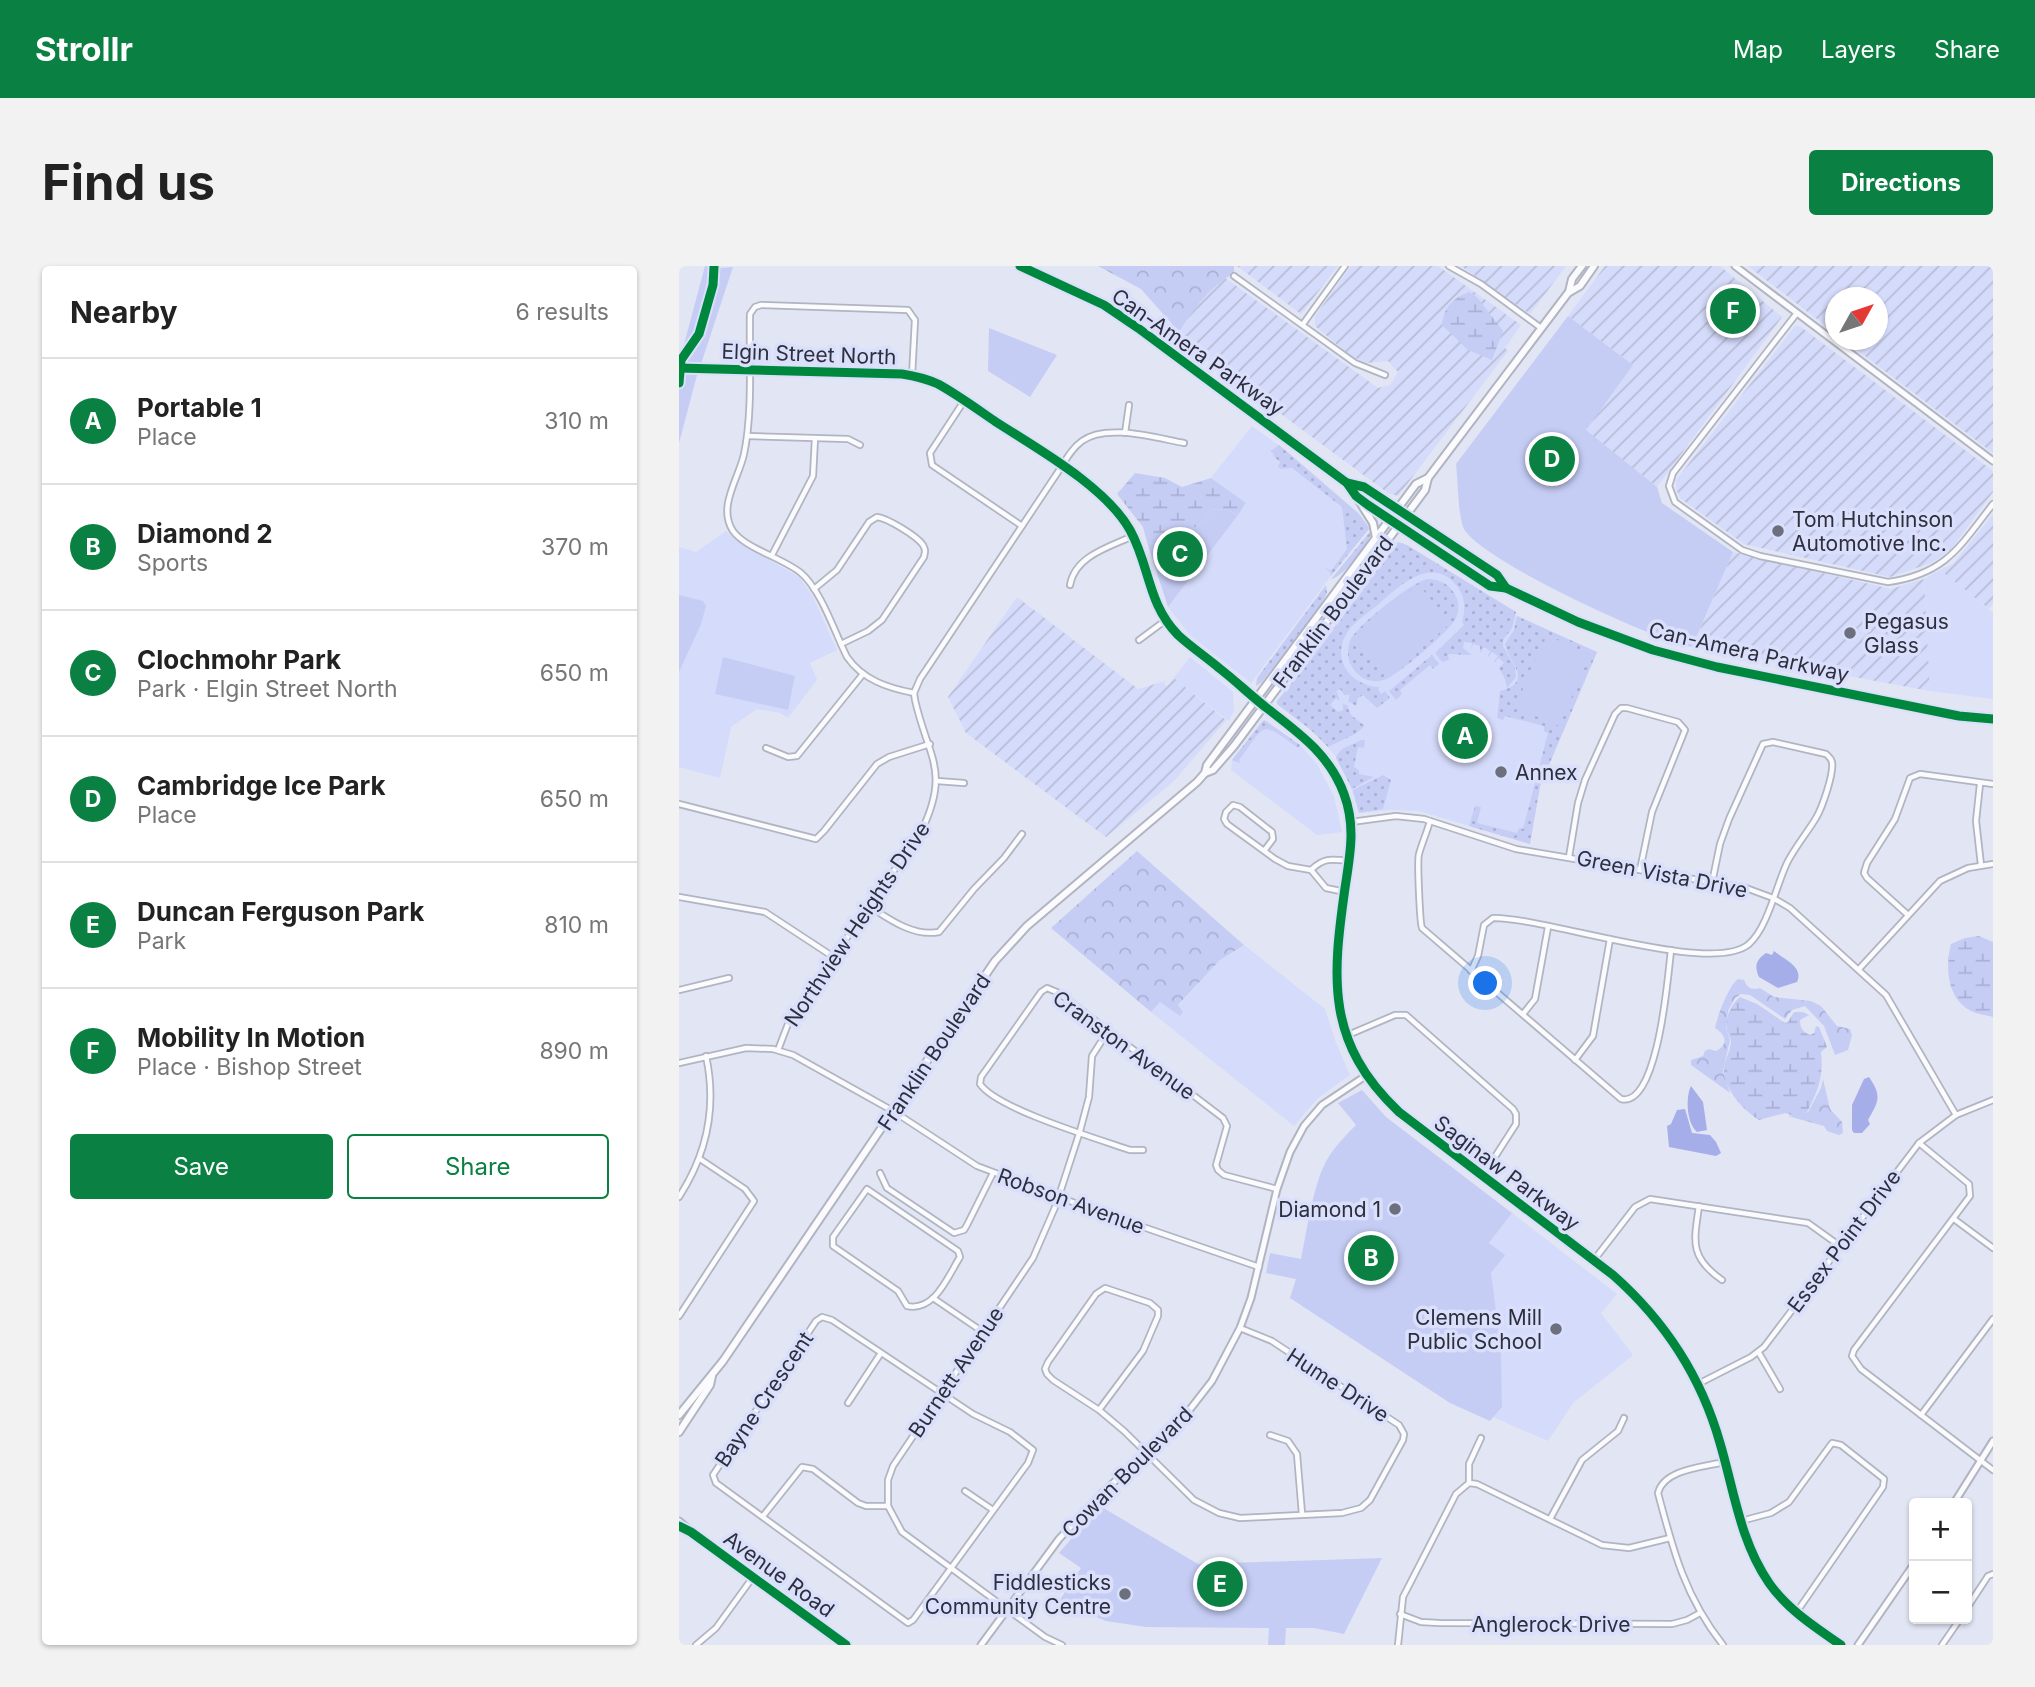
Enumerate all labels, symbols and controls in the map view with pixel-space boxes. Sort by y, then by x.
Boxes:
text: Strollr [35,29,133,69]
text: Map [1733,35,1783,64]
text: Layers [1821,35,1896,64]
text: Share [1934,35,2000,64]
button: Directions [1809,150,1993,215]
text: Find us [42,153,215,212]
street label: Can-Amera Parkway [1107,283,1289,421]
pin: F [1710,285,1756,337]
north arrow [1825,287,1888,350]
text: Nearby [70,294,178,330]
text: 6 results [515,298,609,326]
street label: Elgin Street North [721,338,897,370]
text: Portable 1 [137,392,262,423]
text: A [84,407,102,435]
text: 310 m [544,407,609,435]
text: Place [137,423,197,451]
pin: D [1529,433,1575,485]
place label: Tom Hutchinson Automotive Inc. [1792,507,1954,556]
text: Diamond 2 [137,518,273,549]
marker: Tom Hutchinson Automotive Inc. [1770,523,1786,539]
pin: C [1157,528,1203,580]
street label: Franklin Boulevard [1268,531,1398,693]
text: B [85,533,101,561]
text: 370 m [541,533,609,561]
text: Sports [137,549,208,577]
place label: Pegasus Glass [1864,609,1949,658]
street label: Can-Amera Parkway [1646,617,1852,687]
marker: Pegasus Glass [1842,625,1858,641]
text: Clochmohr Park [137,644,341,675]
text: C [84,659,102,687]
text: 650 m [540,659,609,687]
text: Park · Elgin Street North [137,675,398,703]
pin: A [1442,710,1488,762]
place label: Annex [1515,760,1578,785]
marker: Annex [1493,764,1509,780]
text: Cambridge Ice Park [137,770,386,801]
text: D [85,785,101,813]
text: 650 m [540,785,609,813]
text: Place [137,801,197,829]
street label: Northview Heights Drive [779,817,935,1031]
street label: Green Vista Drive [1574,845,1750,903]
text: Duncan Ferguson Park [137,896,424,927]
text: E [86,911,100,939]
text: 810 m [544,911,609,939]
text: Park [137,927,186,955]
your location [1468,966,1502,1000]
street label: Franklin Boulevard [872,969,996,1135]
street label: Cranston Avenue [1048,985,1200,1105]
text: Mobility In Motion [137,1022,365,1053]
text: F [86,1037,100,1065]
text: 890 m [539,1037,609,1065]
text: Place · Bishop Street [137,1053,362,1081]
street label: Saginaw Parkway [1429,1110,1585,1236]
button: Save [70,1134,333,1199]
button: Share [347,1134,609,1199]
street label: Robson Avenue [994,1163,1148,1239]
street label: Essex Point Drive [1782,1165,1906,1317]
place label: Diamond 1 [1278,1197,1381,1222]
marker: Diamond 1 [1387,1201,1403,1217]
pin: B [1348,1232,1394,1284]
street label: Burnett Avenue [903,1302,1009,1442]
place label: Clemens Mill Public School [1407,1305,1542,1354]
marker: Clemens Mill Public School [1548,1321,1564,1337]
street label: Bayne Crescent [710,1327,818,1471]
street label: Hume Drive [1282,1343,1394,1427]
street label: Cowan Boulevard [1056,1401,1198,1543]
map controls [1909,1498,1972,1624]
button: + [1909,1498,1972,1561]
street label: Avenue Road [719,1526,839,1622]
pin: E [1197,1558,1243,1610]
button: − [1909,1561,1972,1624]
place label: Fiddlesticks Community Centre [925,1570,1111,1619]
marker: Fiddlesticks Community Centre [1117,1586,1133,1602]
street label: Anglerock Drive [1472,1612,1630,1637]

